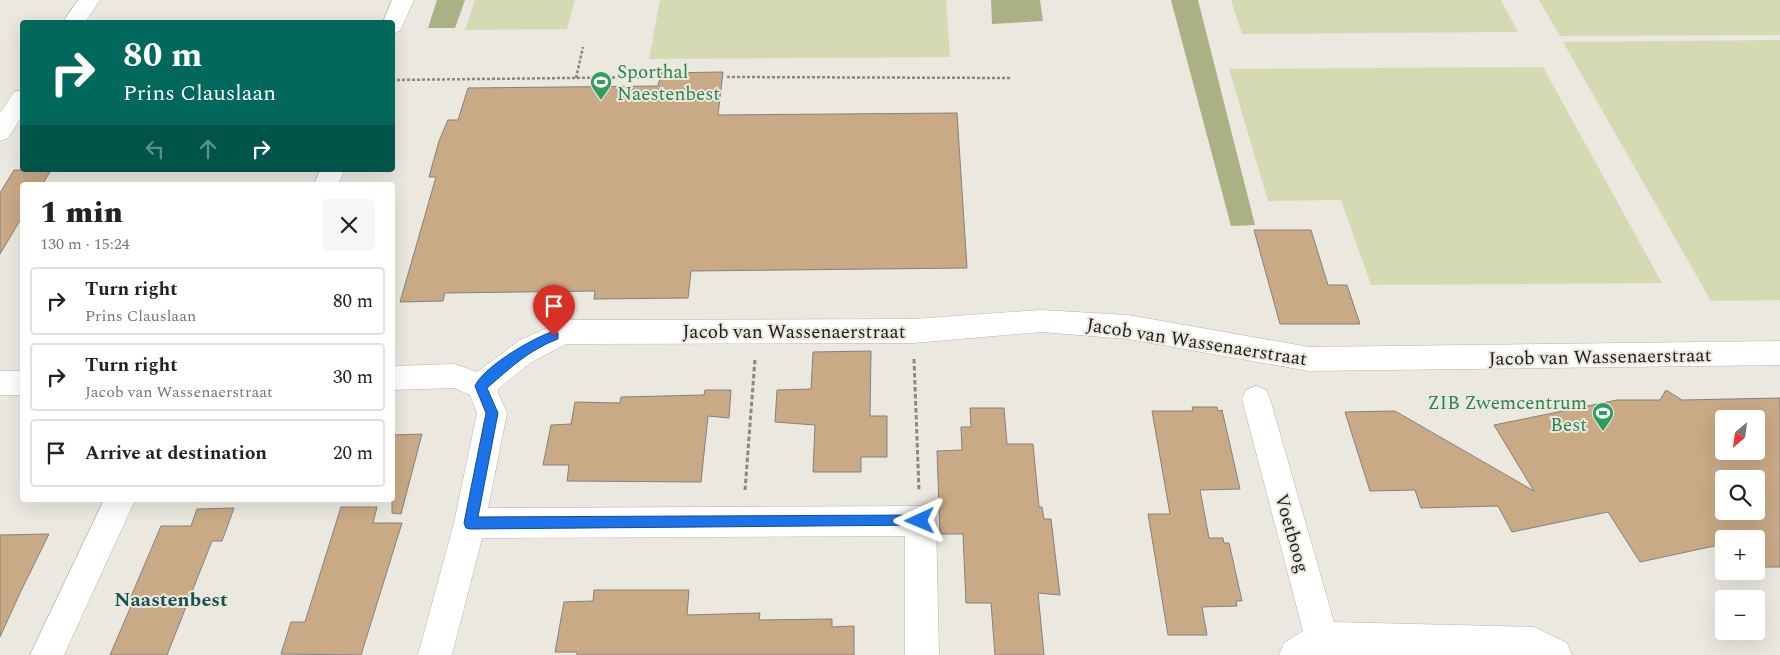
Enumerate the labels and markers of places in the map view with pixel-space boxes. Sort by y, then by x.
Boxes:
place label: Sporthal Naestenbest [617,58,720,109]
sports icon: Sporthal Naestenbest [589,70,613,101]
pin [533,285,575,336]
place label: ZIB Zwemcentrum Best [1428,389,1587,440]
sports icon: ZIB Zwemcentrum Best [1591,401,1615,432]

